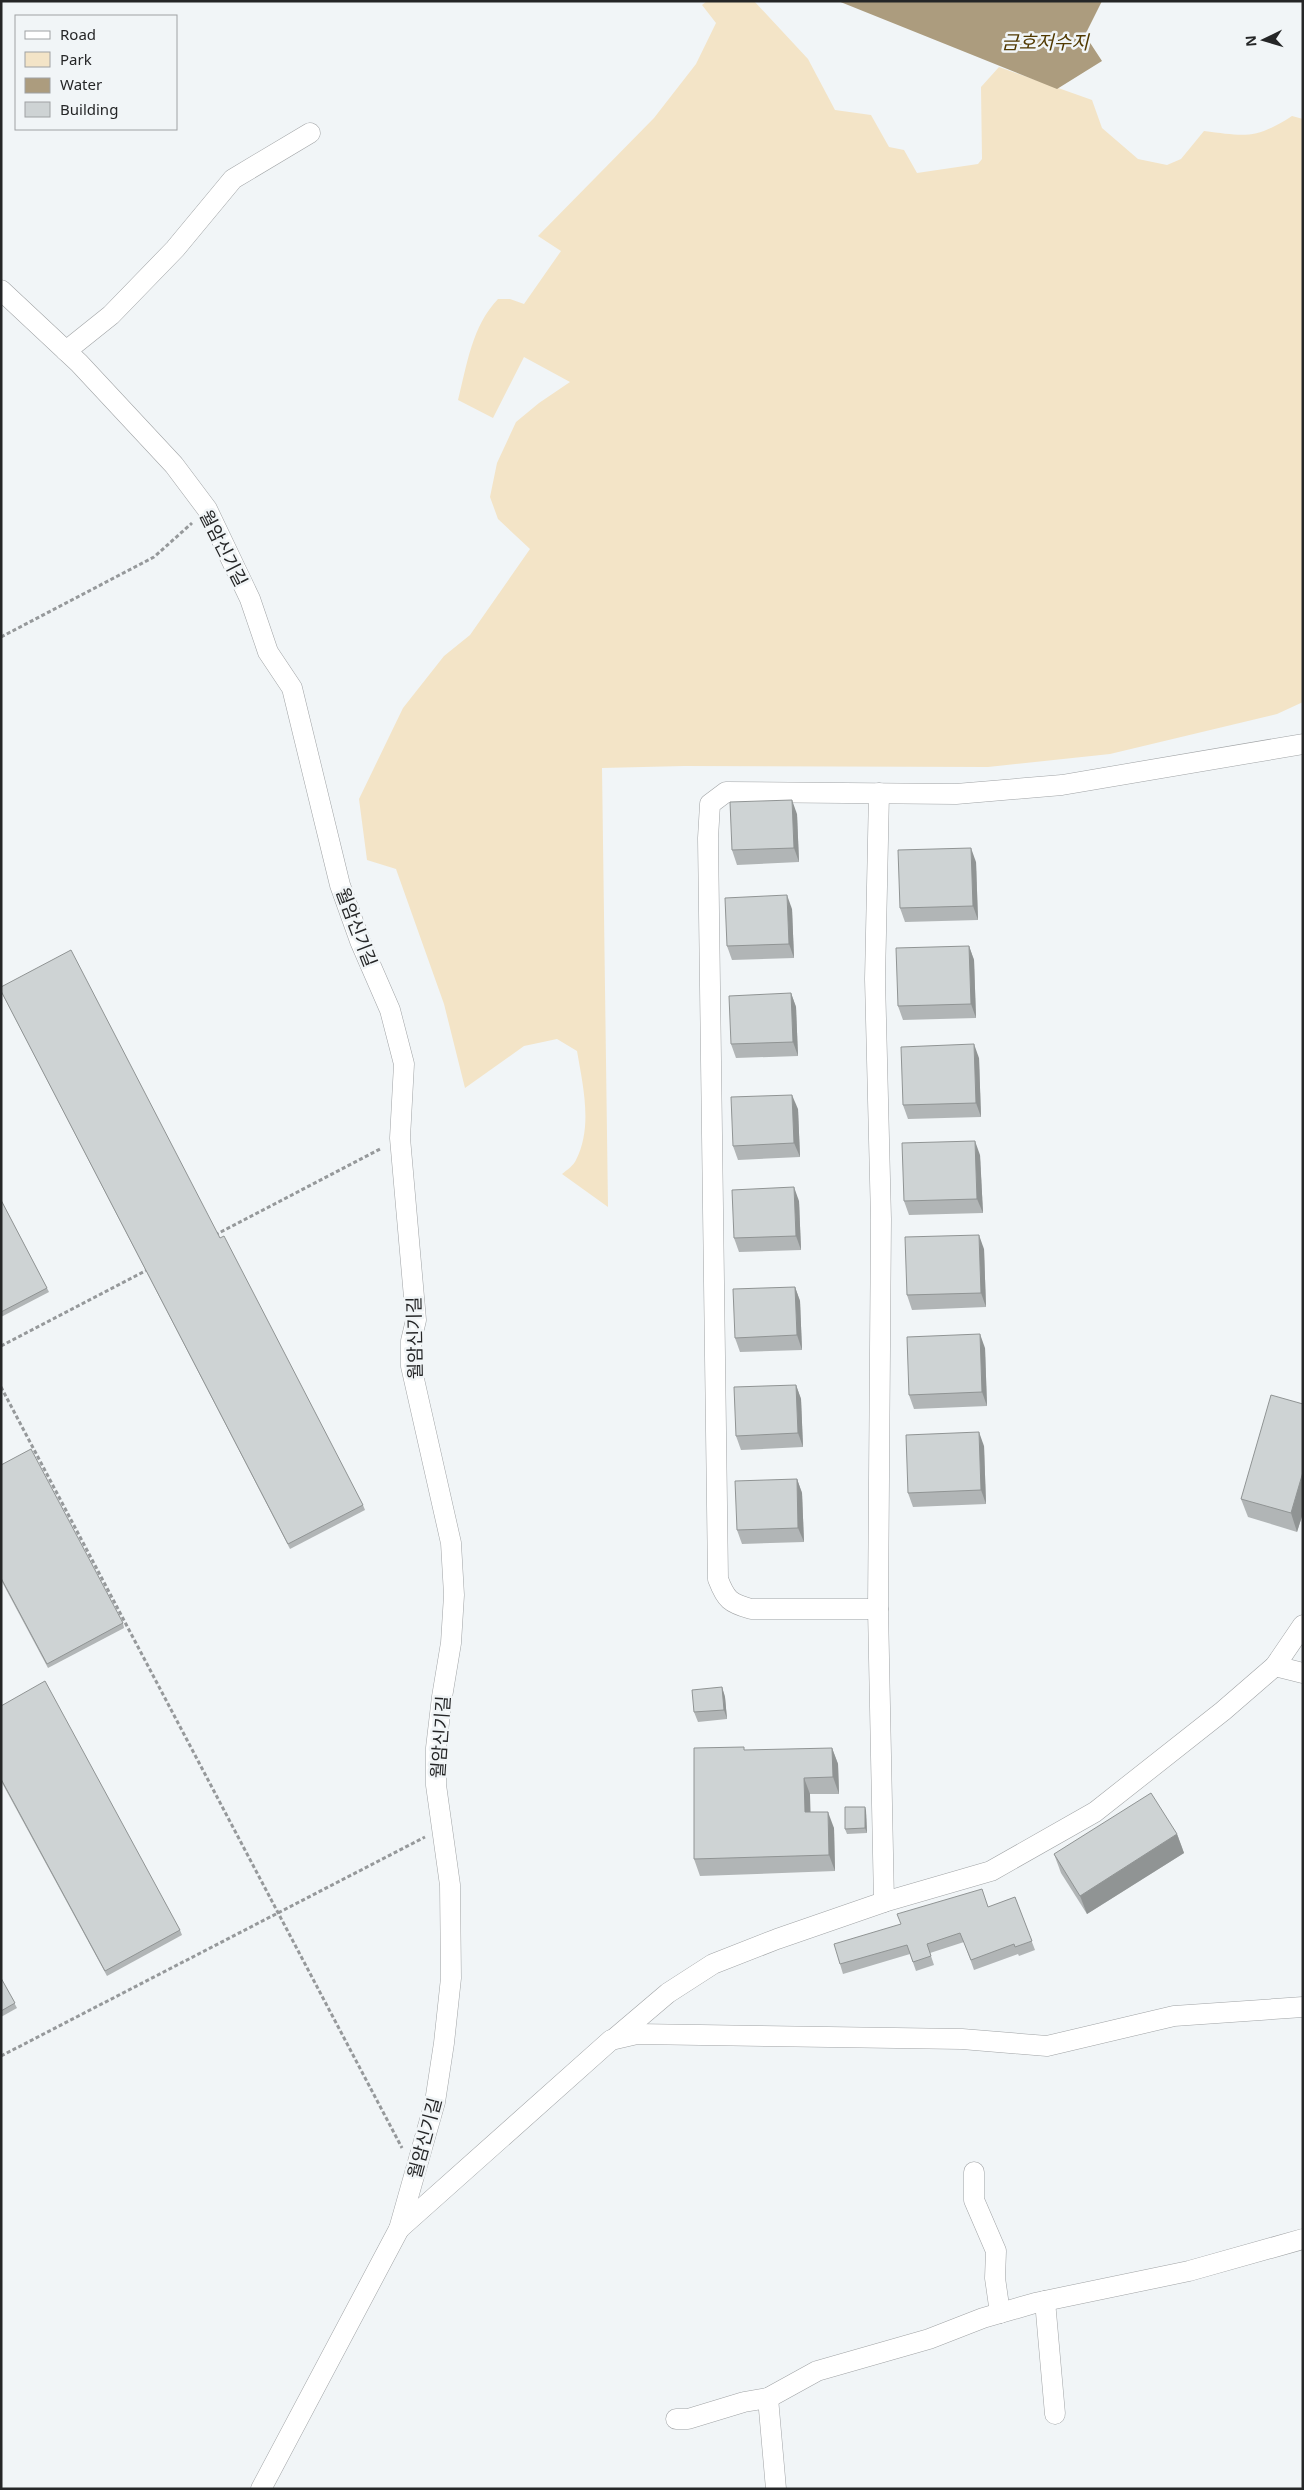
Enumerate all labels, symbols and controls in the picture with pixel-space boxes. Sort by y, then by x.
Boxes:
legend [15,15,178,130]
north arrow [1239,15,1289,65]
text: Road [60,24,96,44]
water label: 금호저수지 [1001,29,1090,55]
text: N [1241,35,1261,48]
text: Park [60,49,92,69]
text: Water [60,74,102,94]
text: Building [60,99,118,119]
street label: 월암신기길 [195,506,253,590]
street label: 월암신기길 [331,884,383,970]
street label: 월암신기길 [401,1296,427,1380]
street label: 월암신기길 [425,1695,455,1779]
street label: 월암신기길 [402,2095,446,2181]

